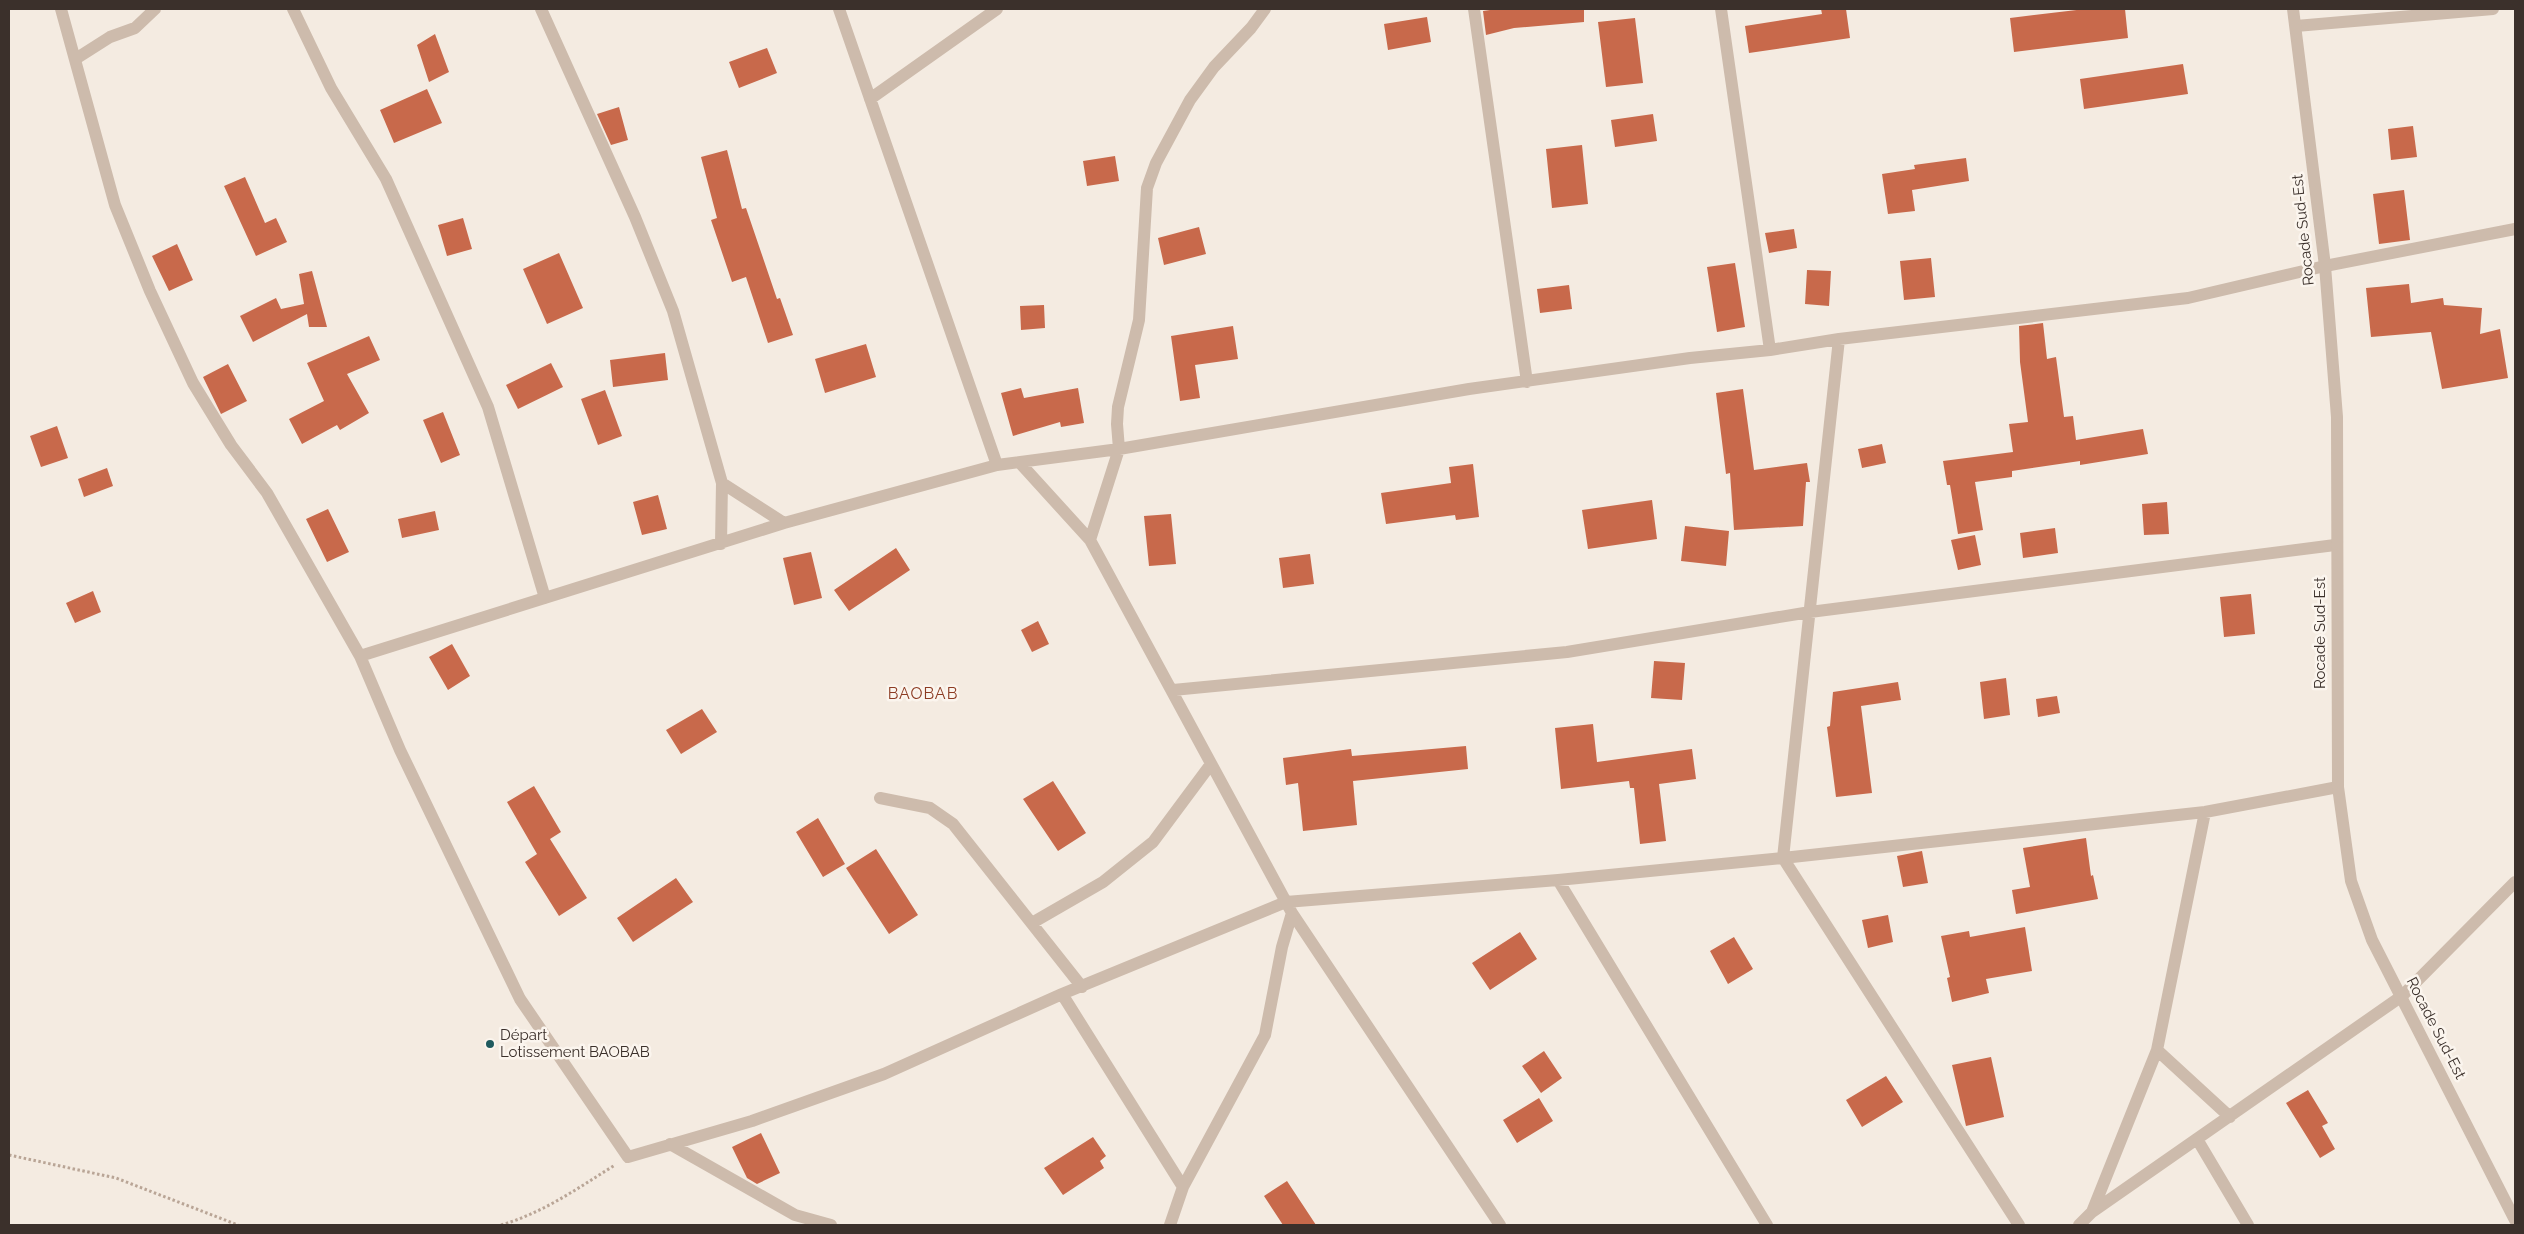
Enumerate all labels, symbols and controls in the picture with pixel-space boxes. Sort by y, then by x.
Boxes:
street label: Rocade Sud-Est [2288,173,2318,287]
street label: Rocade Sud-Est [2311,577,2329,689]
district label: BAOBAB [888,684,958,703]
street label: Rocade Sud-Est [2403,974,2469,1082]
place label: Départ Lotissement BAOBAB [500,1026,650,1061]
marker: Départ Lotissement BAOBAB [484,1038,496,1050]

